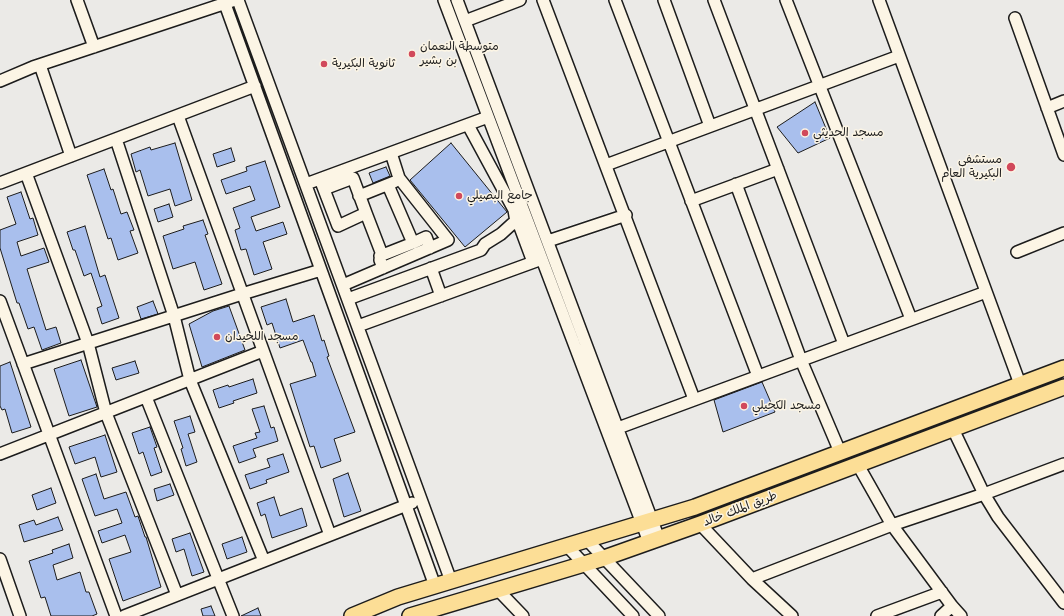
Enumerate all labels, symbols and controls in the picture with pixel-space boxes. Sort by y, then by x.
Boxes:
place label: متوسطة النعمان بن بشير [420,40,499,68]
marker: متوسطة النعمان بن بشير [407,49,417,59]
place label: ثانوية البكيرية [332,57,395,71]
marker: ثانوية البكيرية [319,59,329,69]
place label: مسجد الحديثي [813,126,883,140]
marker: مسجد الحديثي [800,128,810,138]
place label: مستشفى البكيرية العام [941,153,1002,181]
marker: مستشفى البكيرية العام [1005,161,1017,173]
place label: جامع البصيلي [467,189,533,203]
marker: جامع البصيلي [454,191,464,201]
place label: مسجد اللحيدان [225,330,298,344]
marker: مسجد اللحيدان [212,332,222,342]
place label: مسجد الكحيلي [752,399,821,413]
marker: مسجد الكحيلي [739,401,749,411]
street label: طريق الملك خالد [701,488,779,530]

